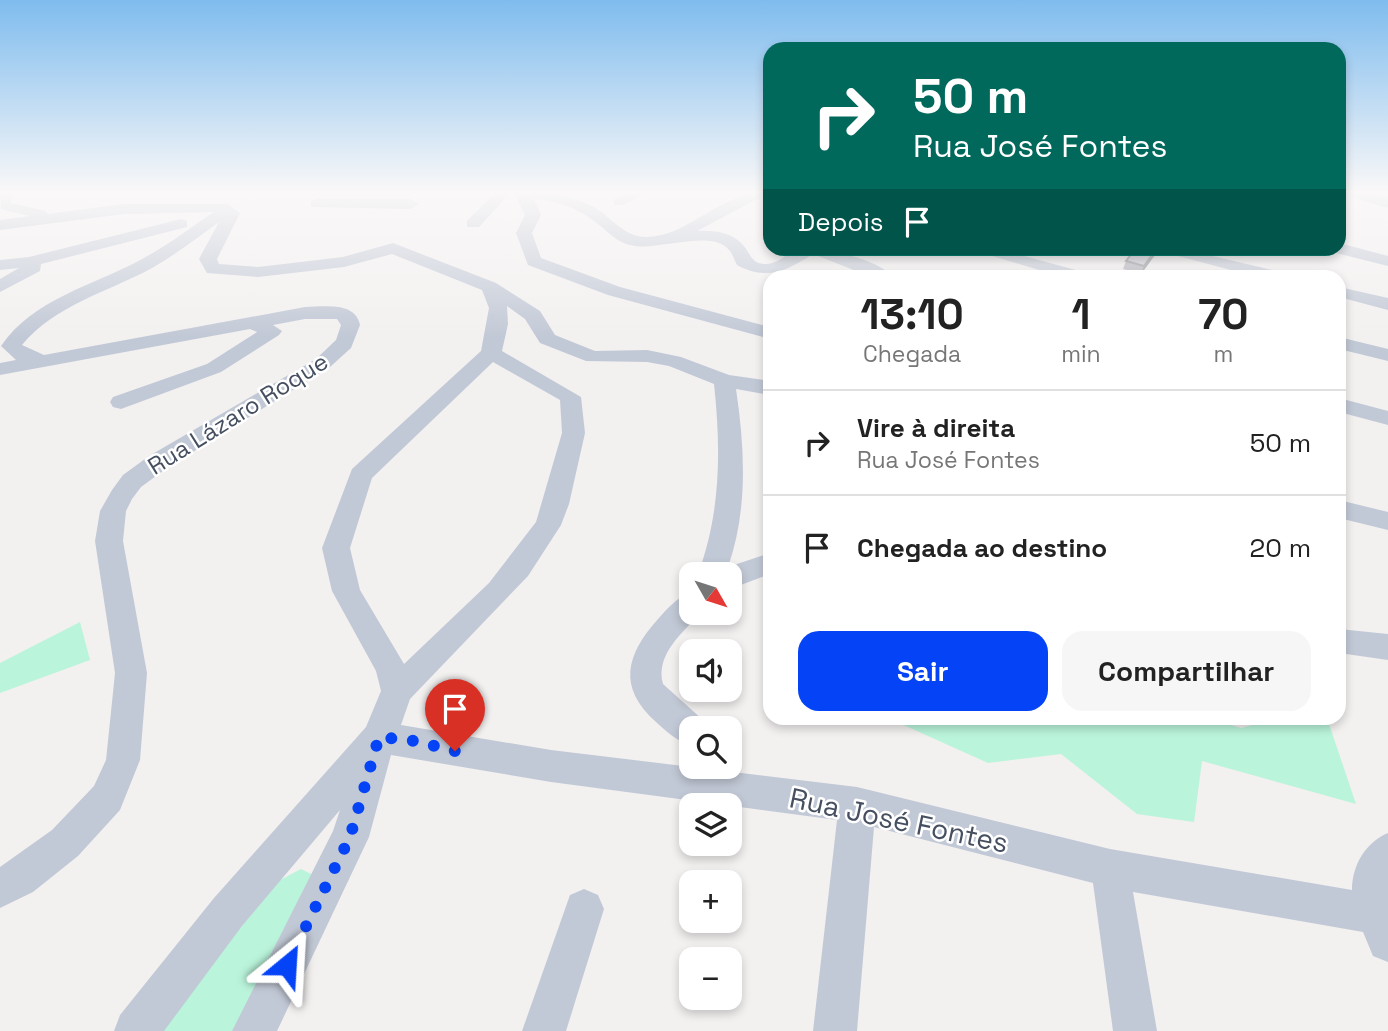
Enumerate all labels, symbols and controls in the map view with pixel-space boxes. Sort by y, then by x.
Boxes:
text: 50 m [913,65,1028,127]
icon: right [798,70,889,161]
text: Rua José Fontes [913,126,1167,166]
icon: arrive [898,203,936,241]
text: Depois [798,205,884,239]
text: 13:10 [860,288,964,341]
text: 1 [1071,288,1090,341]
text: 70 [1198,288,1249,341]
text: Chegada [863,339,961,369]
text: min [1061,339,1101,369]
text: m [1213,339,1233,369]
street label: Rua Lázaro Roque [142,346,334,482]
text: Vire à direita [857,411,1015,445]
icon: right [798,424,836,462]
text: 50 m [1250,426,1311,460]
text: Rua José Fontes [857,445,1040,475]
icon: arrive [798,529,836,567]
text: Chegada ao destino [857,531,1107,565]
text: 20 m [1250,531,1311,565]
north arrow [679,562,742,625]
map controls [679,562,742,1010]
button: Sair [798,631,1048,711]
button: Compartilhar [1062,631,1311,711]
button: sound [679,639,742,702]
pin [425,679,485,751]
icon: arrive [436,690,474,728]
button: search [679,716,742,779]
street label: Rua José Fontes [786,779,1012,861]
button: layers [679,793,742,856]
button: + [679,870,742,933]
position arrow [250,928,324,1002]
button: − [679,947,742,1010]

